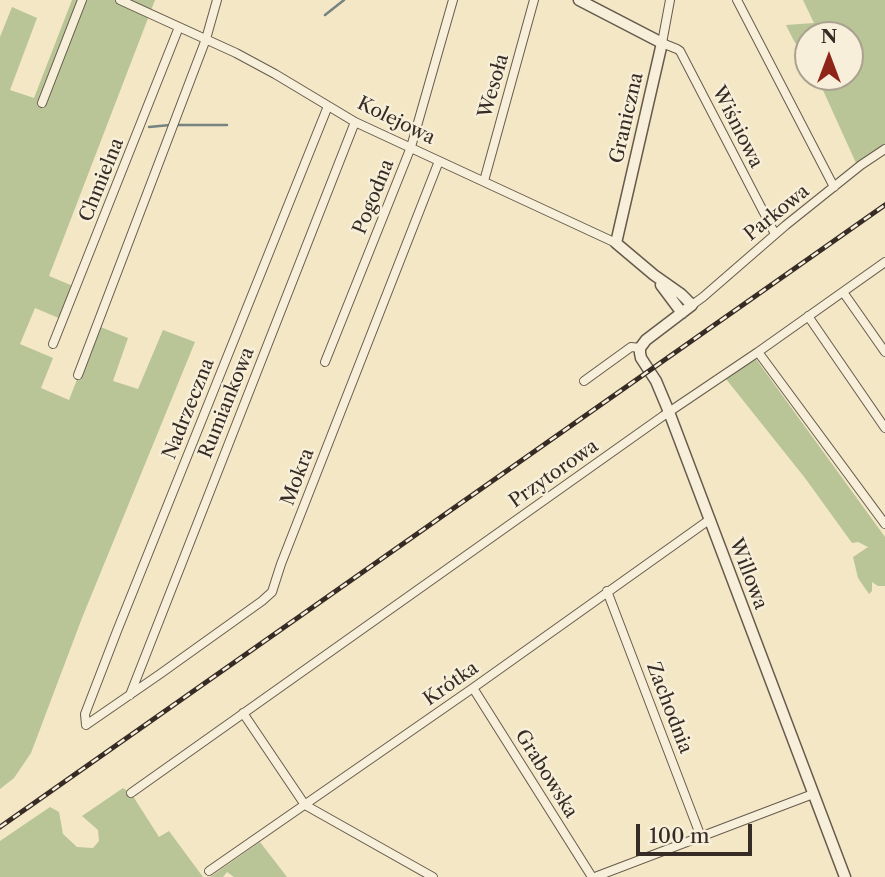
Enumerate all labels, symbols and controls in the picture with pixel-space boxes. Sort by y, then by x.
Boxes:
north arrow [794,21,864,91]
text: N [821,25,837,48]
street label: Wesoła [474,51,514,121]
street label: Graniczna [605,70,649,166]
street label: Wiśniowa [707,82,767,172]
street label: Kolejowa [353,92,439,150]
street label: Chmielna [75,135,129,225]
street label: Pogodna [349,156,399,238]
street label: Parkowa [740,180,814,246]
street label: Rumiankowa [194,344,260,462]
street label: Nadrzeczna [158,355,220,463]
street label: Przytorowa [505,435,603,513]
street label: Mokra [277,445,319,509]
street label: Willowa [724,535,772,613]
street label: Krótka [419,657,483,711]
street label: Zachodnia [641,659,697,757]
street label: Grabowska [510,726,582,822]
scale bar [640,810,756,854]
text: 100 m [649,823,710,848]

